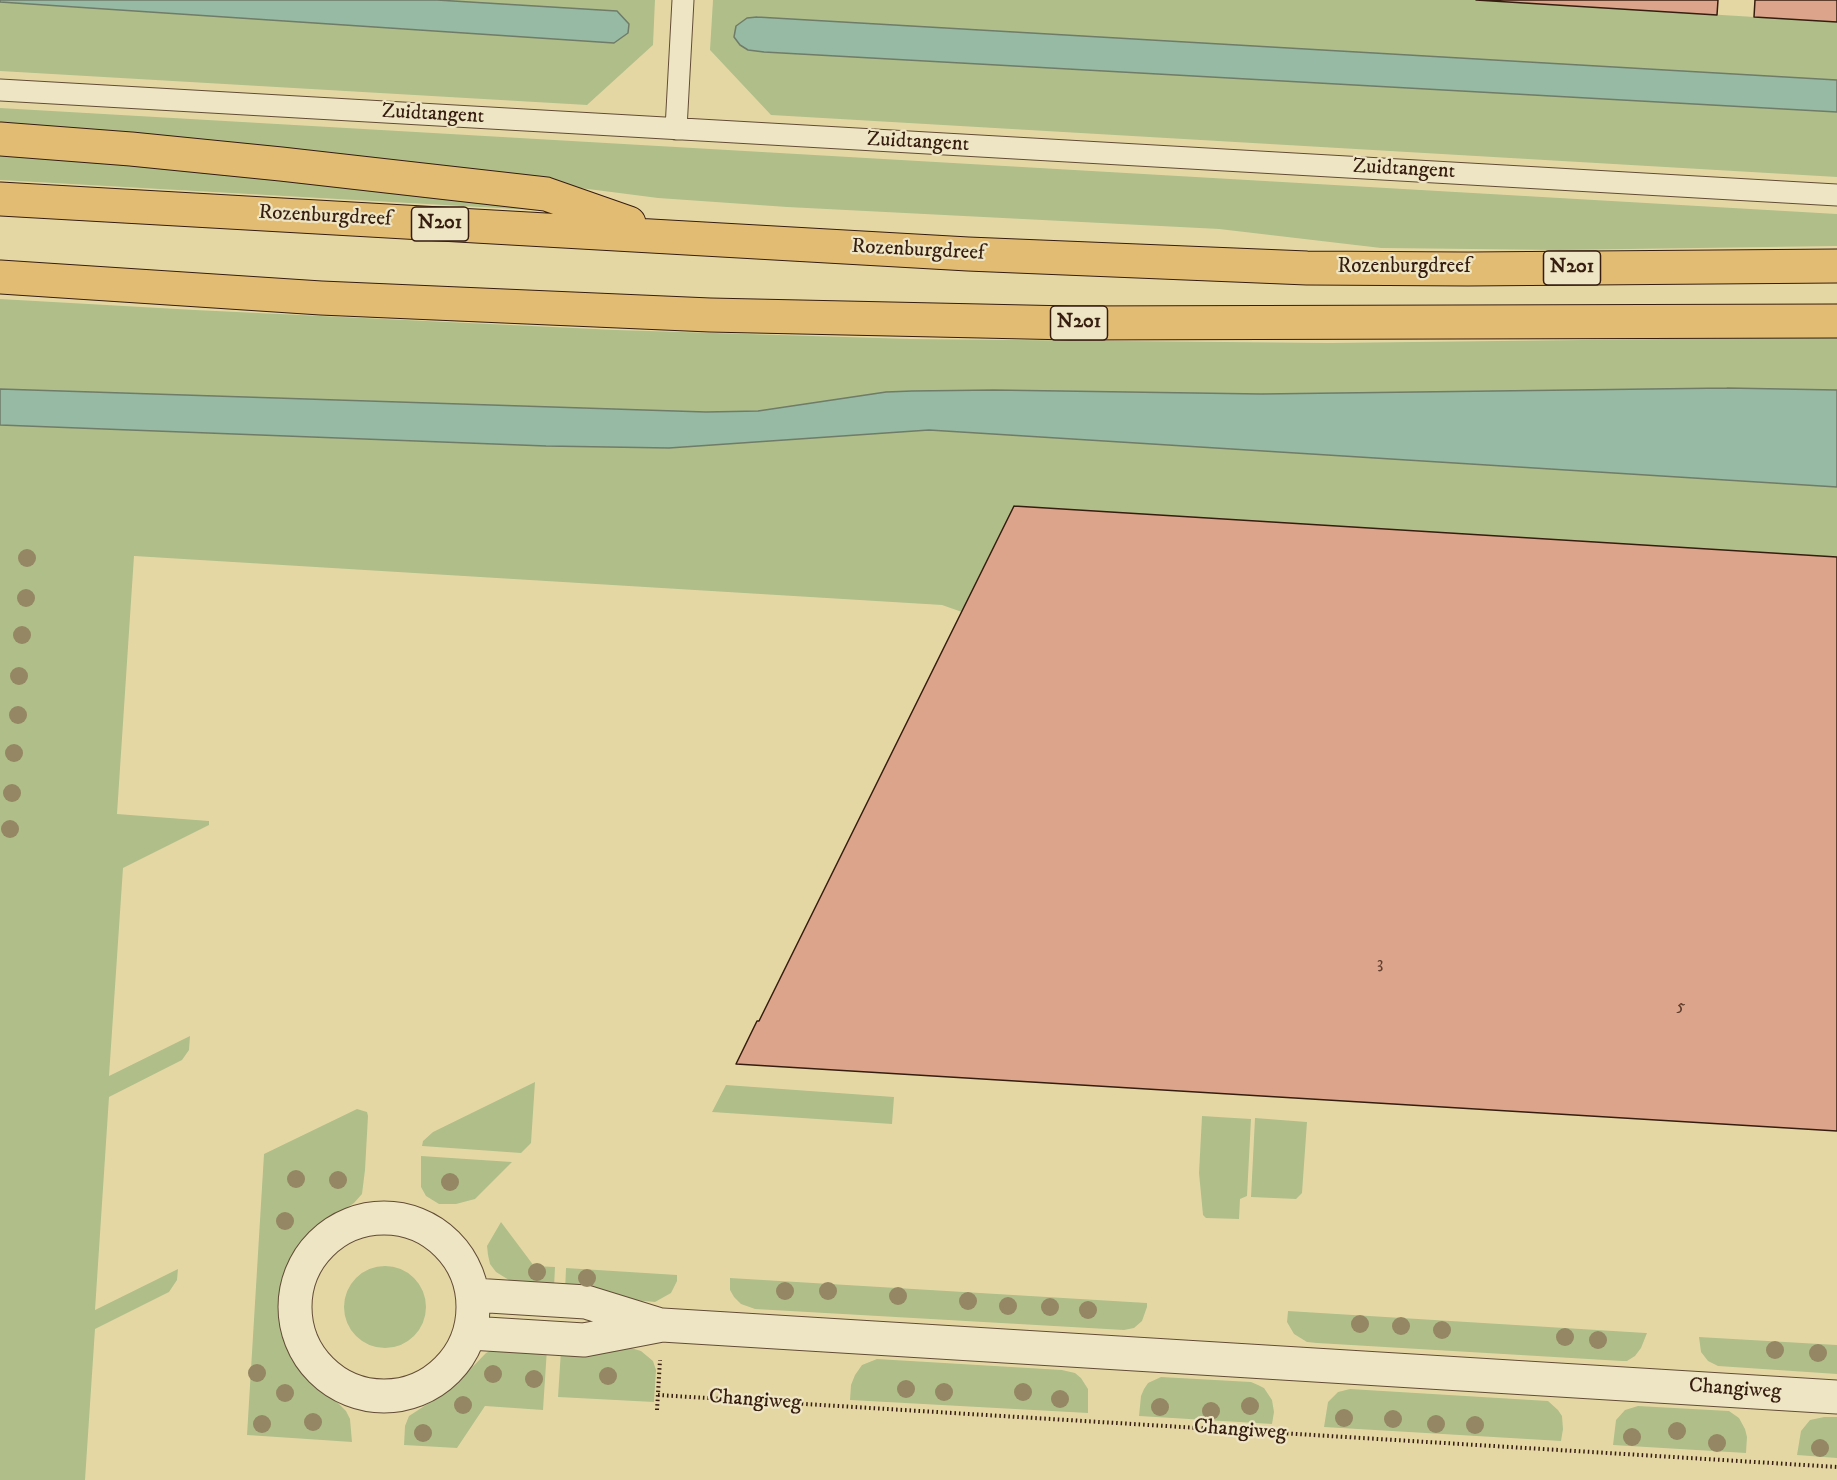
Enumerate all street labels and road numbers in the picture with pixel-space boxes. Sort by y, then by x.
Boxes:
street label: Zuidtangent [381,100,485,130]
street label: Zuidtangent [866,128,970,158]
street label: Zuidtangent [1352,155,1456,185]
street label: Rozenburgdreef [258,201,392,233]
road number: N201 [412,207,468,241]
street label: Rozenburgdreef [851,235,985,267]
road number: N201 [1544,251,1600,285]
street label: Rozenburgdreef [1337,255,1471,281]
road number: N201 [1050,306,1108,340]
street label: Changiweg [1688,1374,1782,1406]
street label: Changiweg [708,1385,802,1417]
street label: Changiweg [1193,1415,1287,1447]

